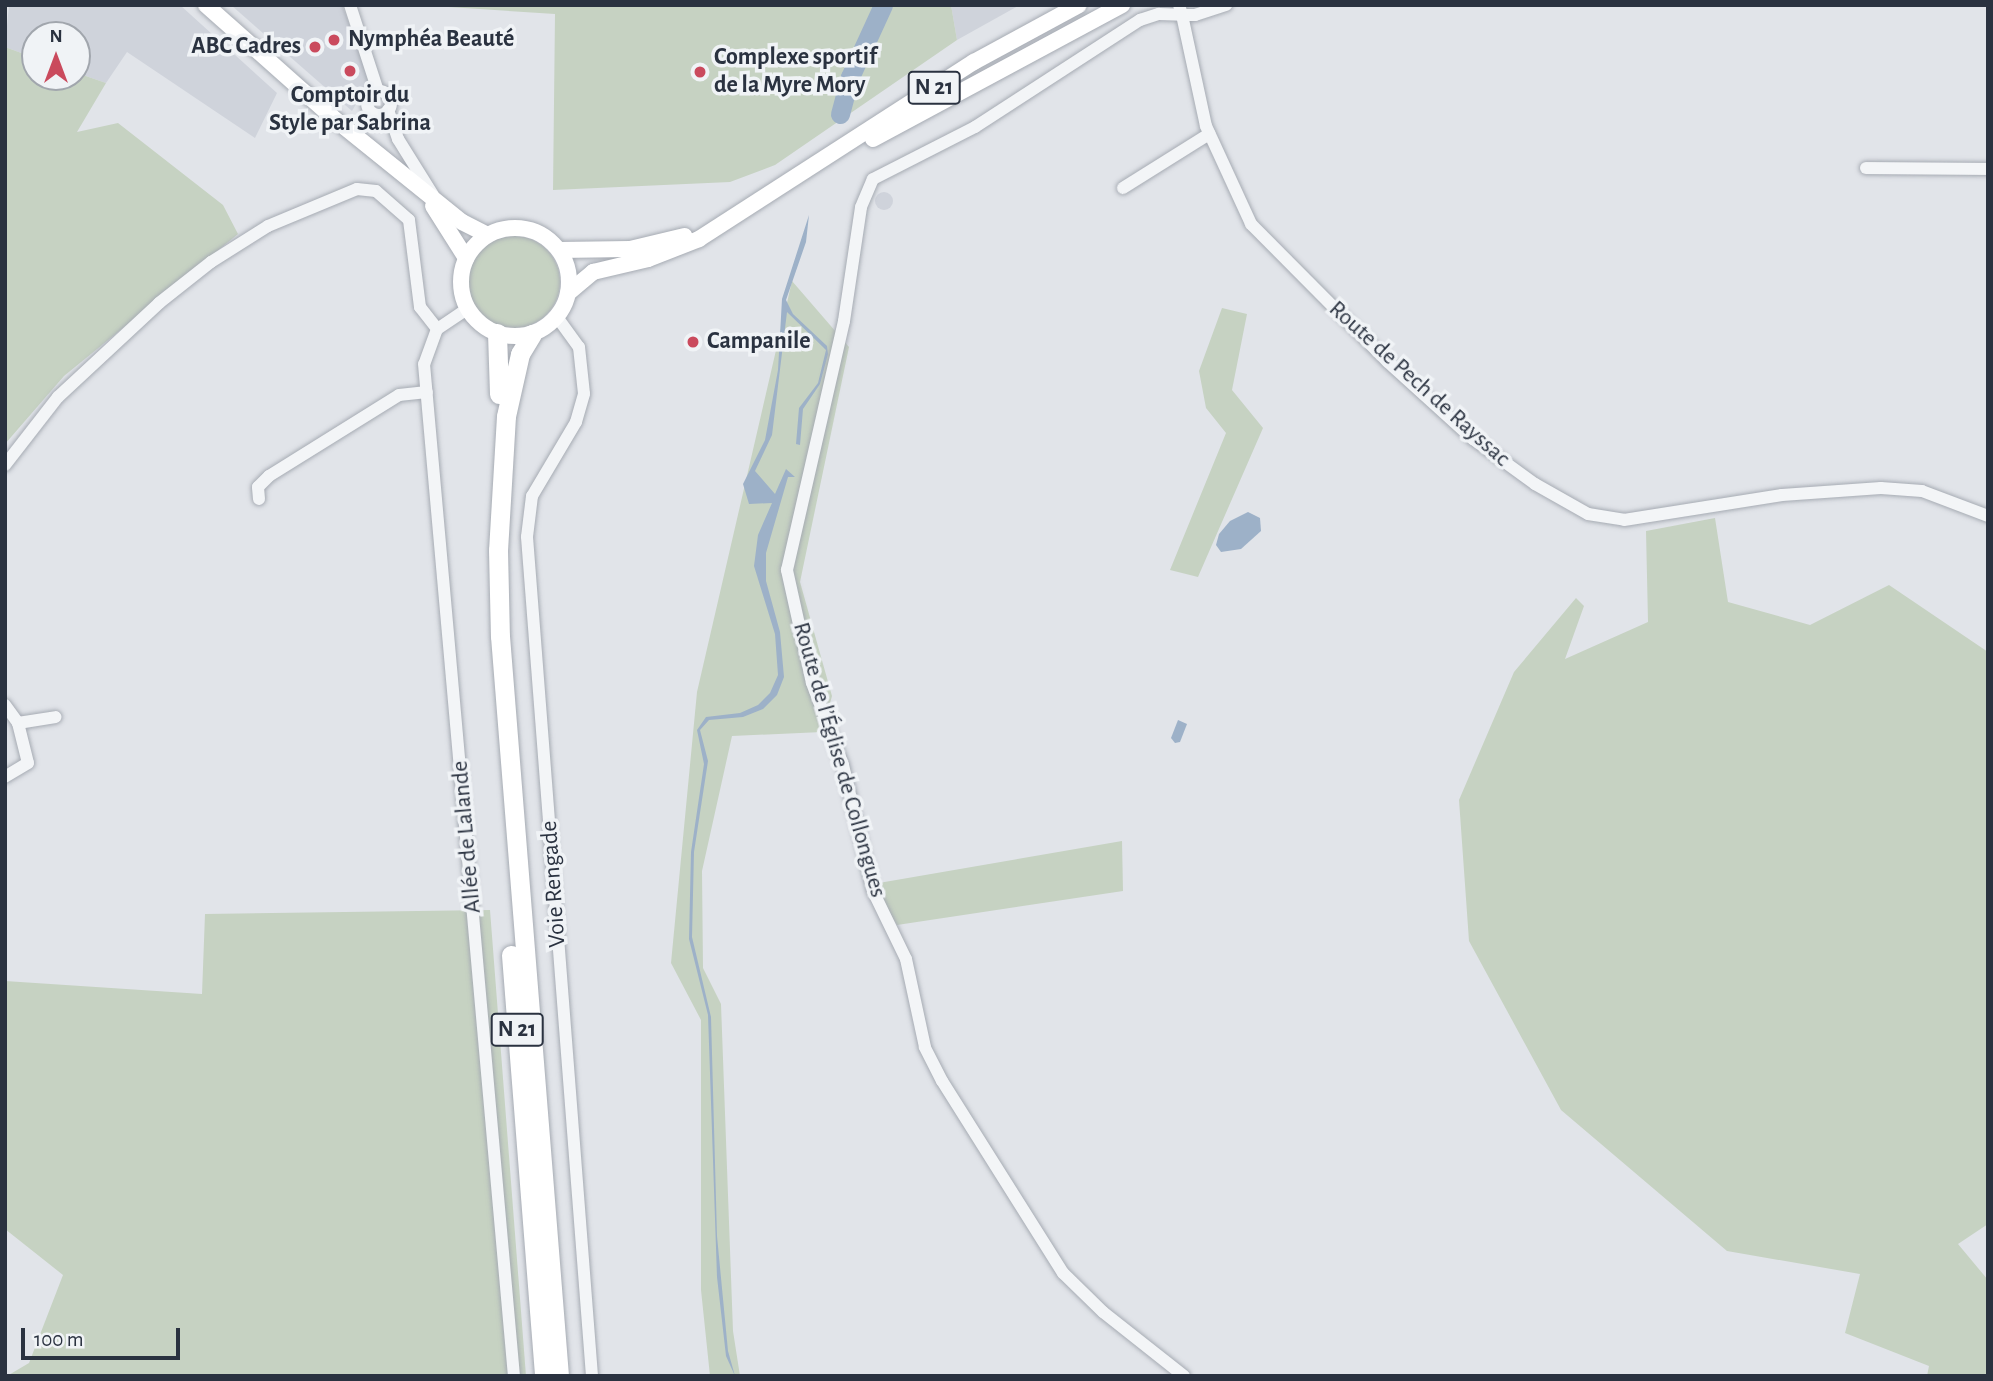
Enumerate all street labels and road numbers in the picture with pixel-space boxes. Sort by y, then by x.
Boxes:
road number: N 21 [906,68,962,108]
street label: Route de Pech de Rayssac [1322,295,1516,473]
street label: Route de l’Église de Collongues [786,619,892,901]
street label: Allée de Lalande [446,760,488,914]
street label: Voie Rengade [535,820,573,948]
road number: N 21 [489,1010,545,1050]

